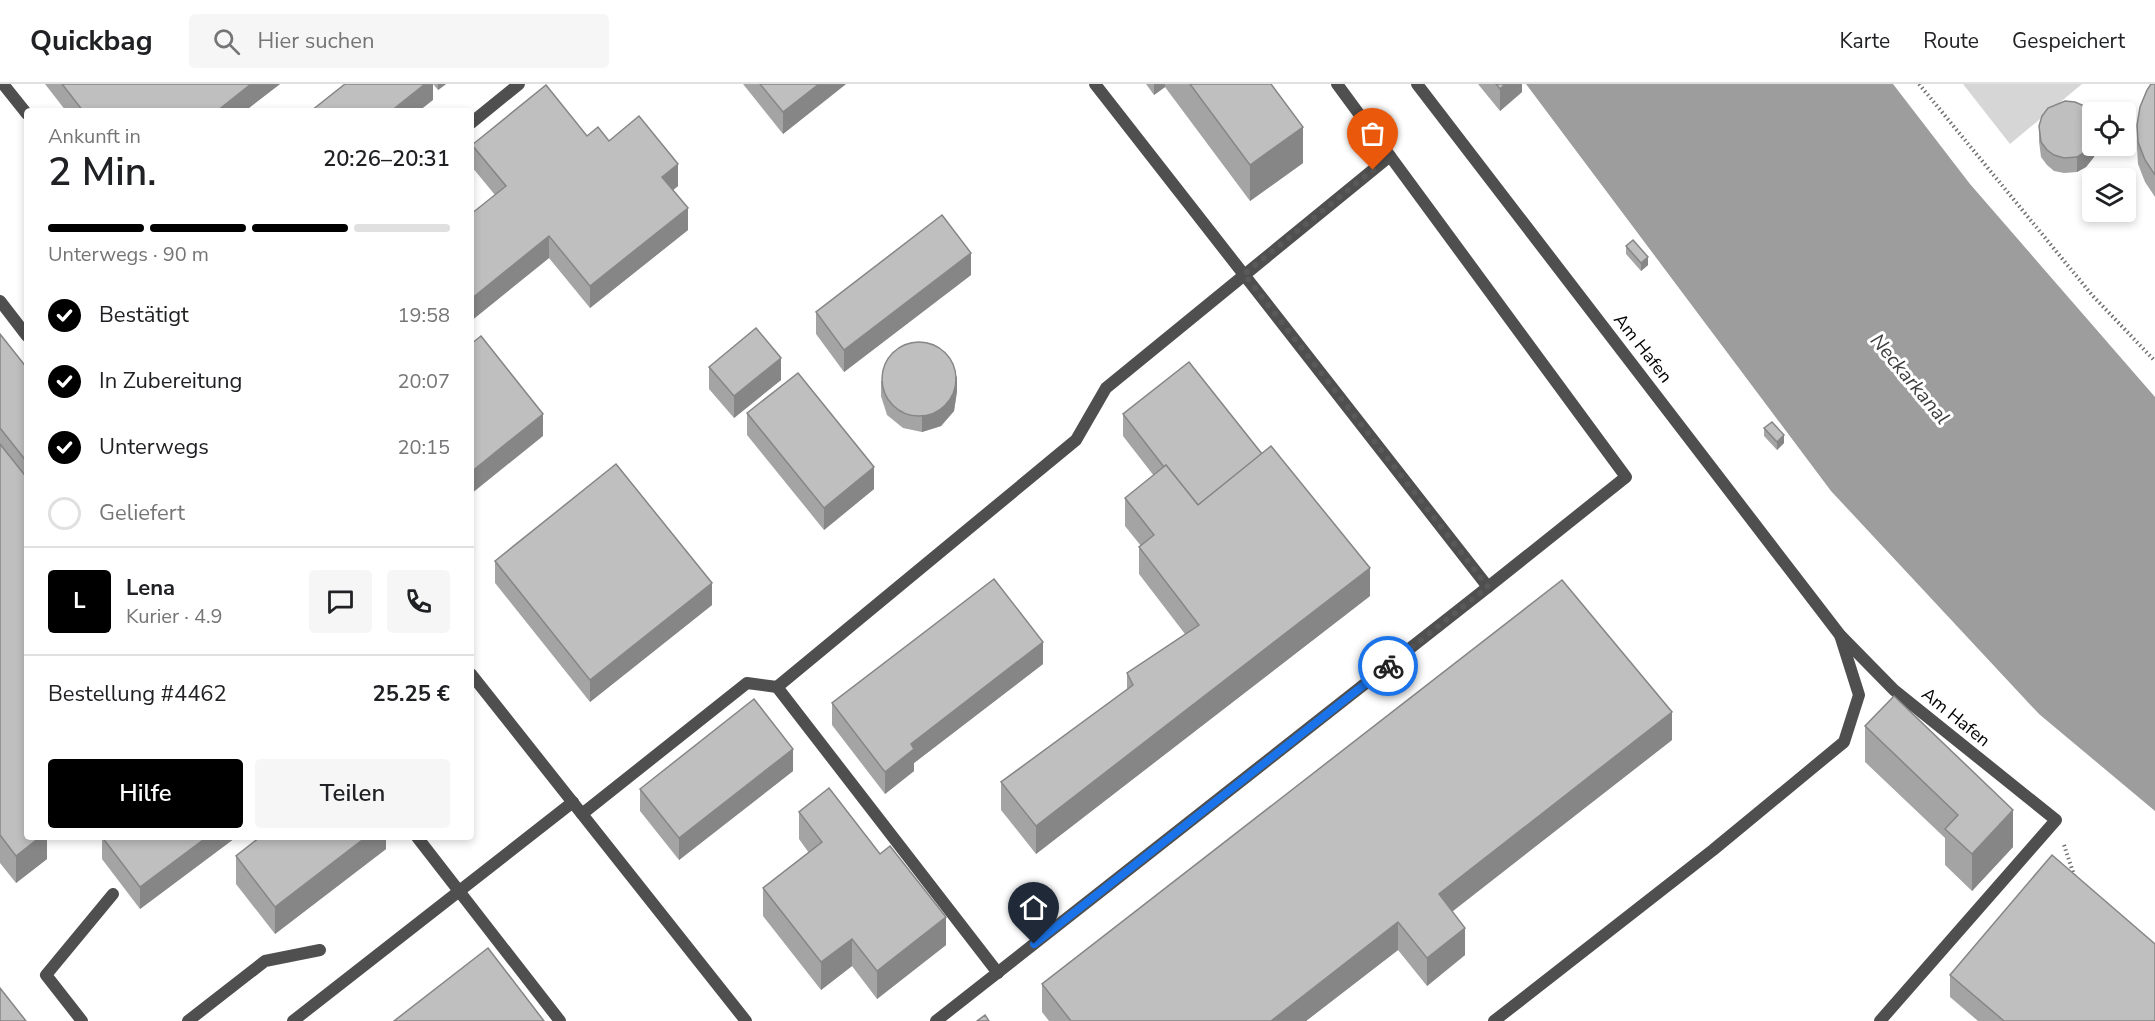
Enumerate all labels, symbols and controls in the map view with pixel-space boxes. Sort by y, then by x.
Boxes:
search box [189,14,609,68]
text: Quickbag [30,22,153,60]
icon: search [210,25,243,58]
text: Hier suchen [258,26,374,56]
text: Karte [1840,27,1890,55]
text: Route [1923,27,1979,55]
text: Gespeichert [2012,27,2125,55]
map controls [2082,102,2136,222]
button: locate [2082,102,2136,156]
pin [1347,108,1398,170]
icon: bag [1356,117,1389,150]
text: Ankunft in [48,123,141,150]
text: 20:26–20:31 [323,144,450,174]
text: 2 Min. [48,146,156,199]
button: layers [2082,168,2136,222]
text: Unterwegs · 90 m [48,241,209,268]
icon: check [48,299,81,332]
text: Bestätigt [99,300,189,330]
text: 19:58 [397,302,450,329]
street label: Am Hafen [1608,308,1678,388]
water label: Neckarkanal [1864,328,1956,430]
icon: check [48,365,81,398]
text: In Zubereitung [99,366,242,396]
text: 20:07 [397,368,450,395]
icon: check [48,431,81,464]
text: Unterwegs [99,432,209,462]
text: 20:15 [397,434,450,461]
text: Geliefert [99,498,185,528]
button: chat [309,570,372,633]
button: phone [387,570,450,633]
text: Lena [126,573,175,603]
text: L [73,586,86,616]
text: Kurier · 4.9 [126,603,223,630]
courier [1358,636,1418,696]
icon: bike [1372,650,1405,683]
text: Bestellung #4462 [48,679,227,709]
text: 25.25 € [373,679,450,709]
street label: Am Hafen [1917,682,1995,752]
button: Hilfe [48,759,243,828]
button: Teilen [255,759,450,828]
pin [1008,882,1059,944]
icon: home [1017,891,1050,924]

